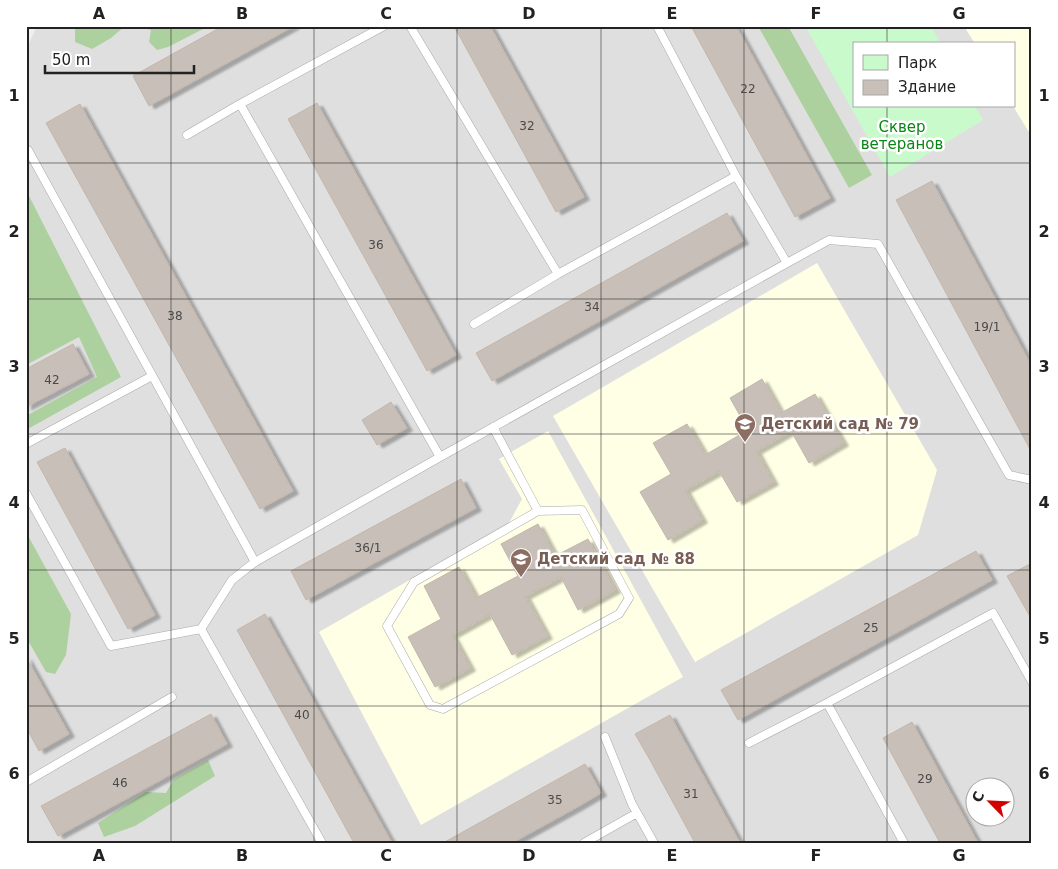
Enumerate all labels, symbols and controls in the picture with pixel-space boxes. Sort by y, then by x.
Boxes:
text: A [93,4,106,23]
text: B [236,4,248,23]
text: C [380,4,392,23]
text: D [522,4,536,23]
text: E [667,4,677,23]
text: F [811,4,821,23]
text: G [952,4,966,23]
scale bar [45,42,194,74]
legend [853,42,1016,108]
text: 50 m [52,51,90,69]
text: Парк [898,54,937,72]
text: Здание [898,78,956,96]
house number: 22 [740,82,756,96]
text: 1 [8,86,20,105]
text: 1 [1038,86,1050,105]
park label: Сквер ветеранов [861,118,943,153]
house number: 32 [519,119,535,133]
text: 2 [8,222,20,241]
text: 2 [1038,222,1050,241]
house number: 36 [368,238,384,252]
house number: 34 [584,300,600,314]
house number: 38 [167,309,183,323]
house number: 19/1 [974,320,1000,334]
text: 3 [8,357,20,376]
text: 3 [1038,357,1050,376]
house number: 42 [44,373,60,387]
school or university icon: Детский сад № 79 [733,412,757,443]
place label: Детский сад № 79 [761,415,919,433]
text: 4 [8,493,20,512]
text: 4 [1038,493,1050,512]
house number: 36/1 [355,541,381,555]
school or university icon: Детский сад № 88 [509,547,533,578]
place label: Детский сад № 88 [537,550,695,568]
house number: 25 [863,621,879,635]
text: 5 [8,629,20,648]
text: 5 [1038,629,1050,648]
house number: 40 [294,708,310,722]
text: 6 [8,764,20,783]
text: 6 [1038,764,1050,783]
house number: 29 [917,772,933,786]
house number: 46 [112,776,128,790]
north arrow [966,776,1016,826]
house number: 31 [683,787,699,801]
text: С [969,789,988,805]
house number: 35 [547,793,563,807]
text: A [93,846,106,865]
text: B [236,846,248,865]
text: C [380,846,392,865]
text: D [522,846,536,865]
text: E [667,846,677,865]
text: F [811,846,821,865]
text: G [952,846,966,865]

